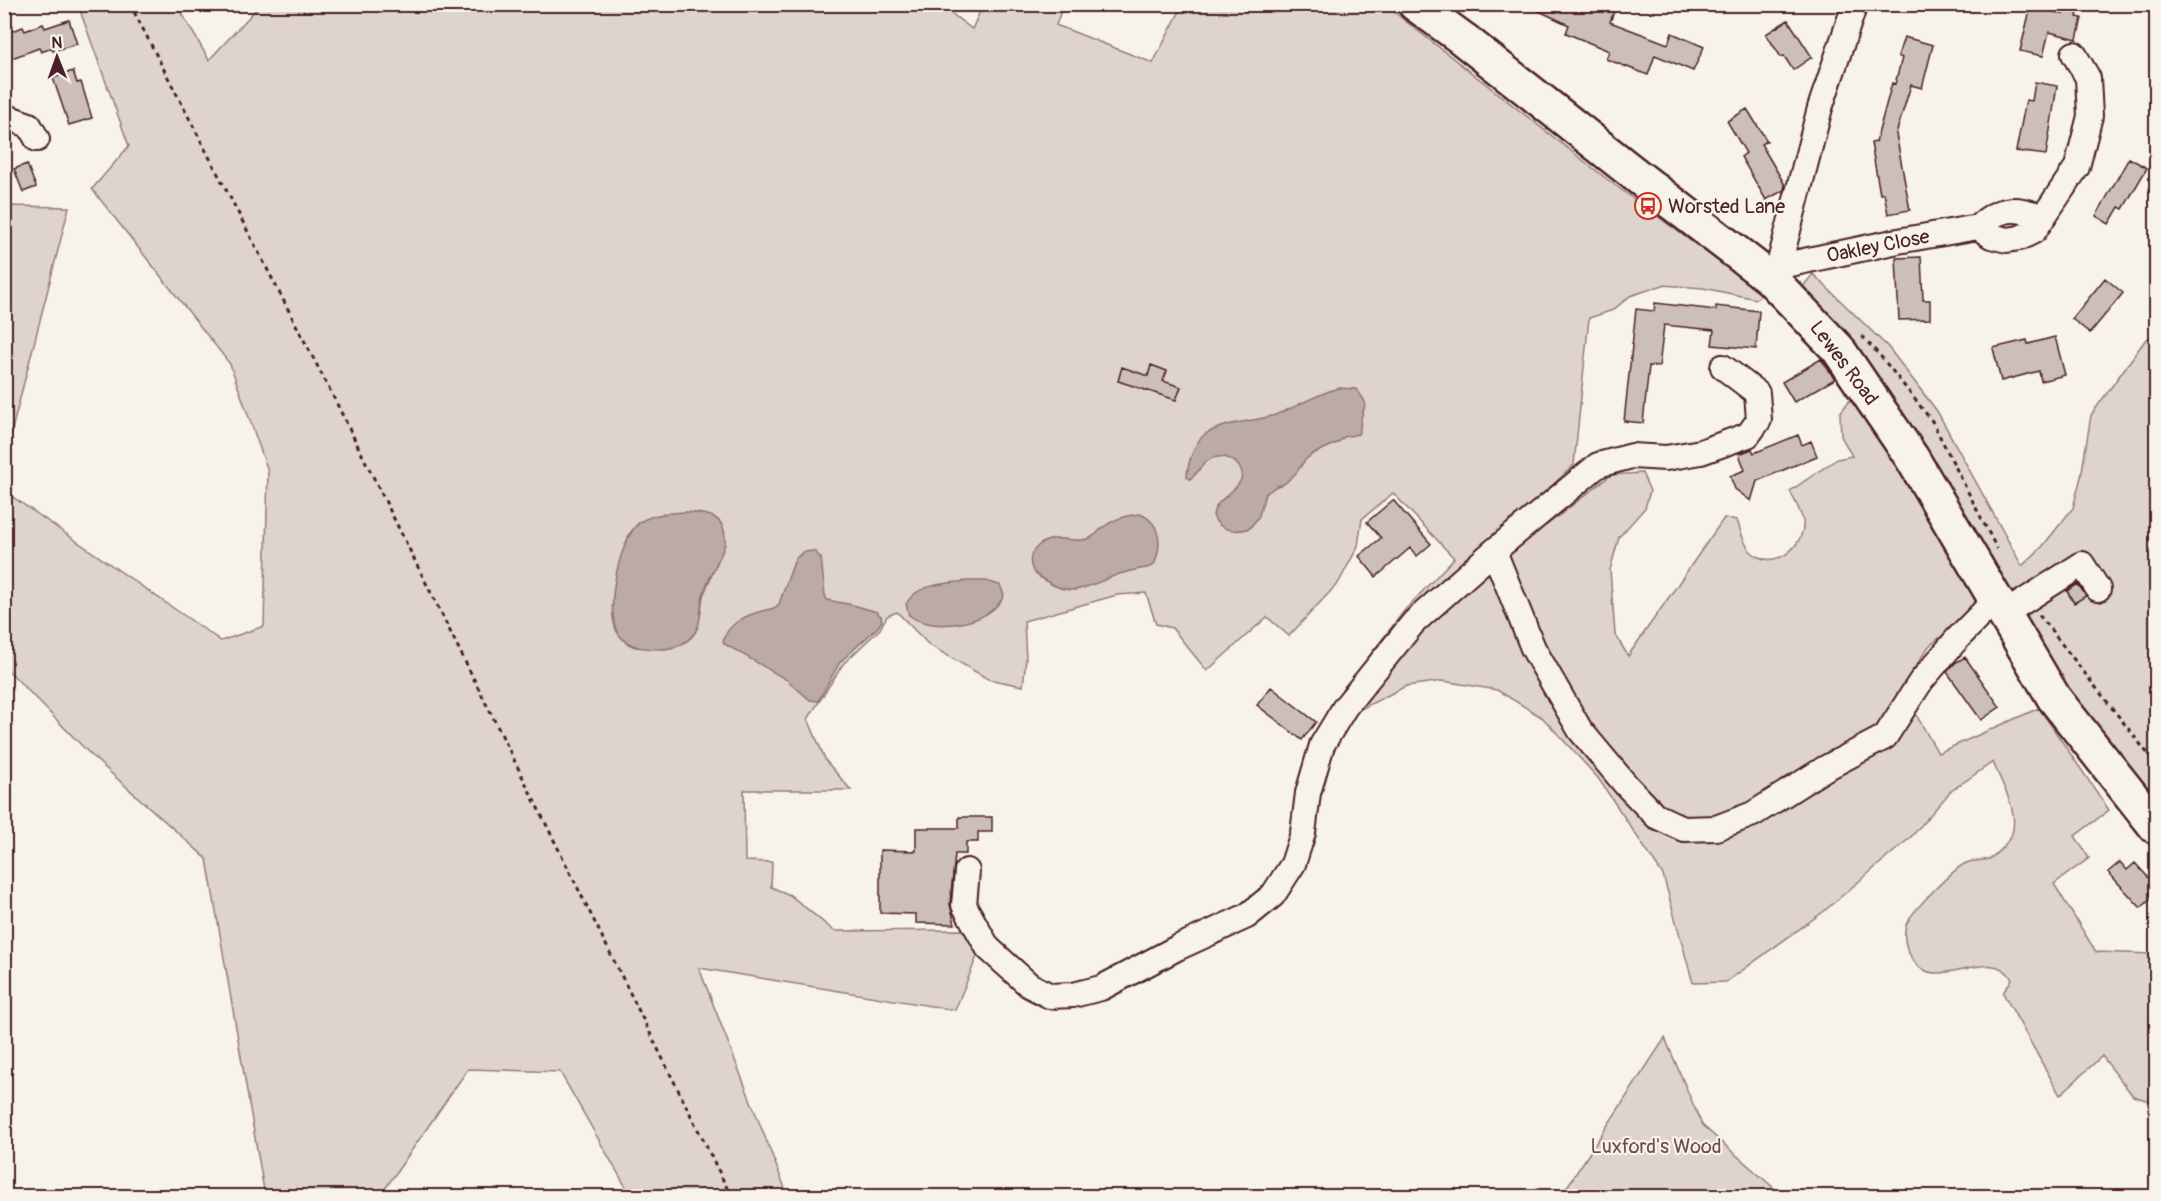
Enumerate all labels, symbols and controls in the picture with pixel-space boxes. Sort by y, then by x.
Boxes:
north arrow [27,27,87,87]
text: N [51,33,63,53]
bus stop icon: Worsted Lane [1633,191,1663,221]
place label: Worsted Lane [1668,194,1785,219]
street label: Oakley Close [1824,224,1932,268]
street label: Lewes Road [1804,316,1884,410]
park label: Luxford's Wood [1590,1134,1722,1159]

